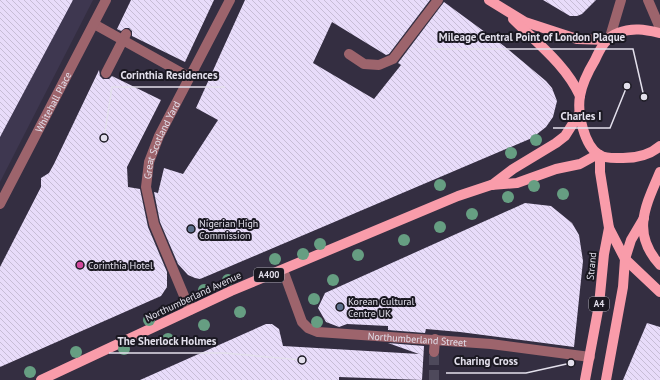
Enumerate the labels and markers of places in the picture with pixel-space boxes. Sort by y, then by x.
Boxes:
callout: Mileage Central Point of London Plaque [431,26,633,49]
callout: Corinthia Residences [112,64,225,87]
callout: Charles I [553,105,610,128]
place label: Nigerian High Commission [199,217,258,242]
marker: Nigerian High Commission [186,224,196,234]
place label: Corinthia Hotel [88,259,153,272]
marker: Corinthia Hotel [75,260,85,270]
place label: Korean Cultural Centre UK [348,295,415,320]
marker: Korean Cultural Centre UK [335,302,345,312]
callout: The Sherlock Holmes [109,330,224,353]
callout: Charing Cross [446,350,526,373]

